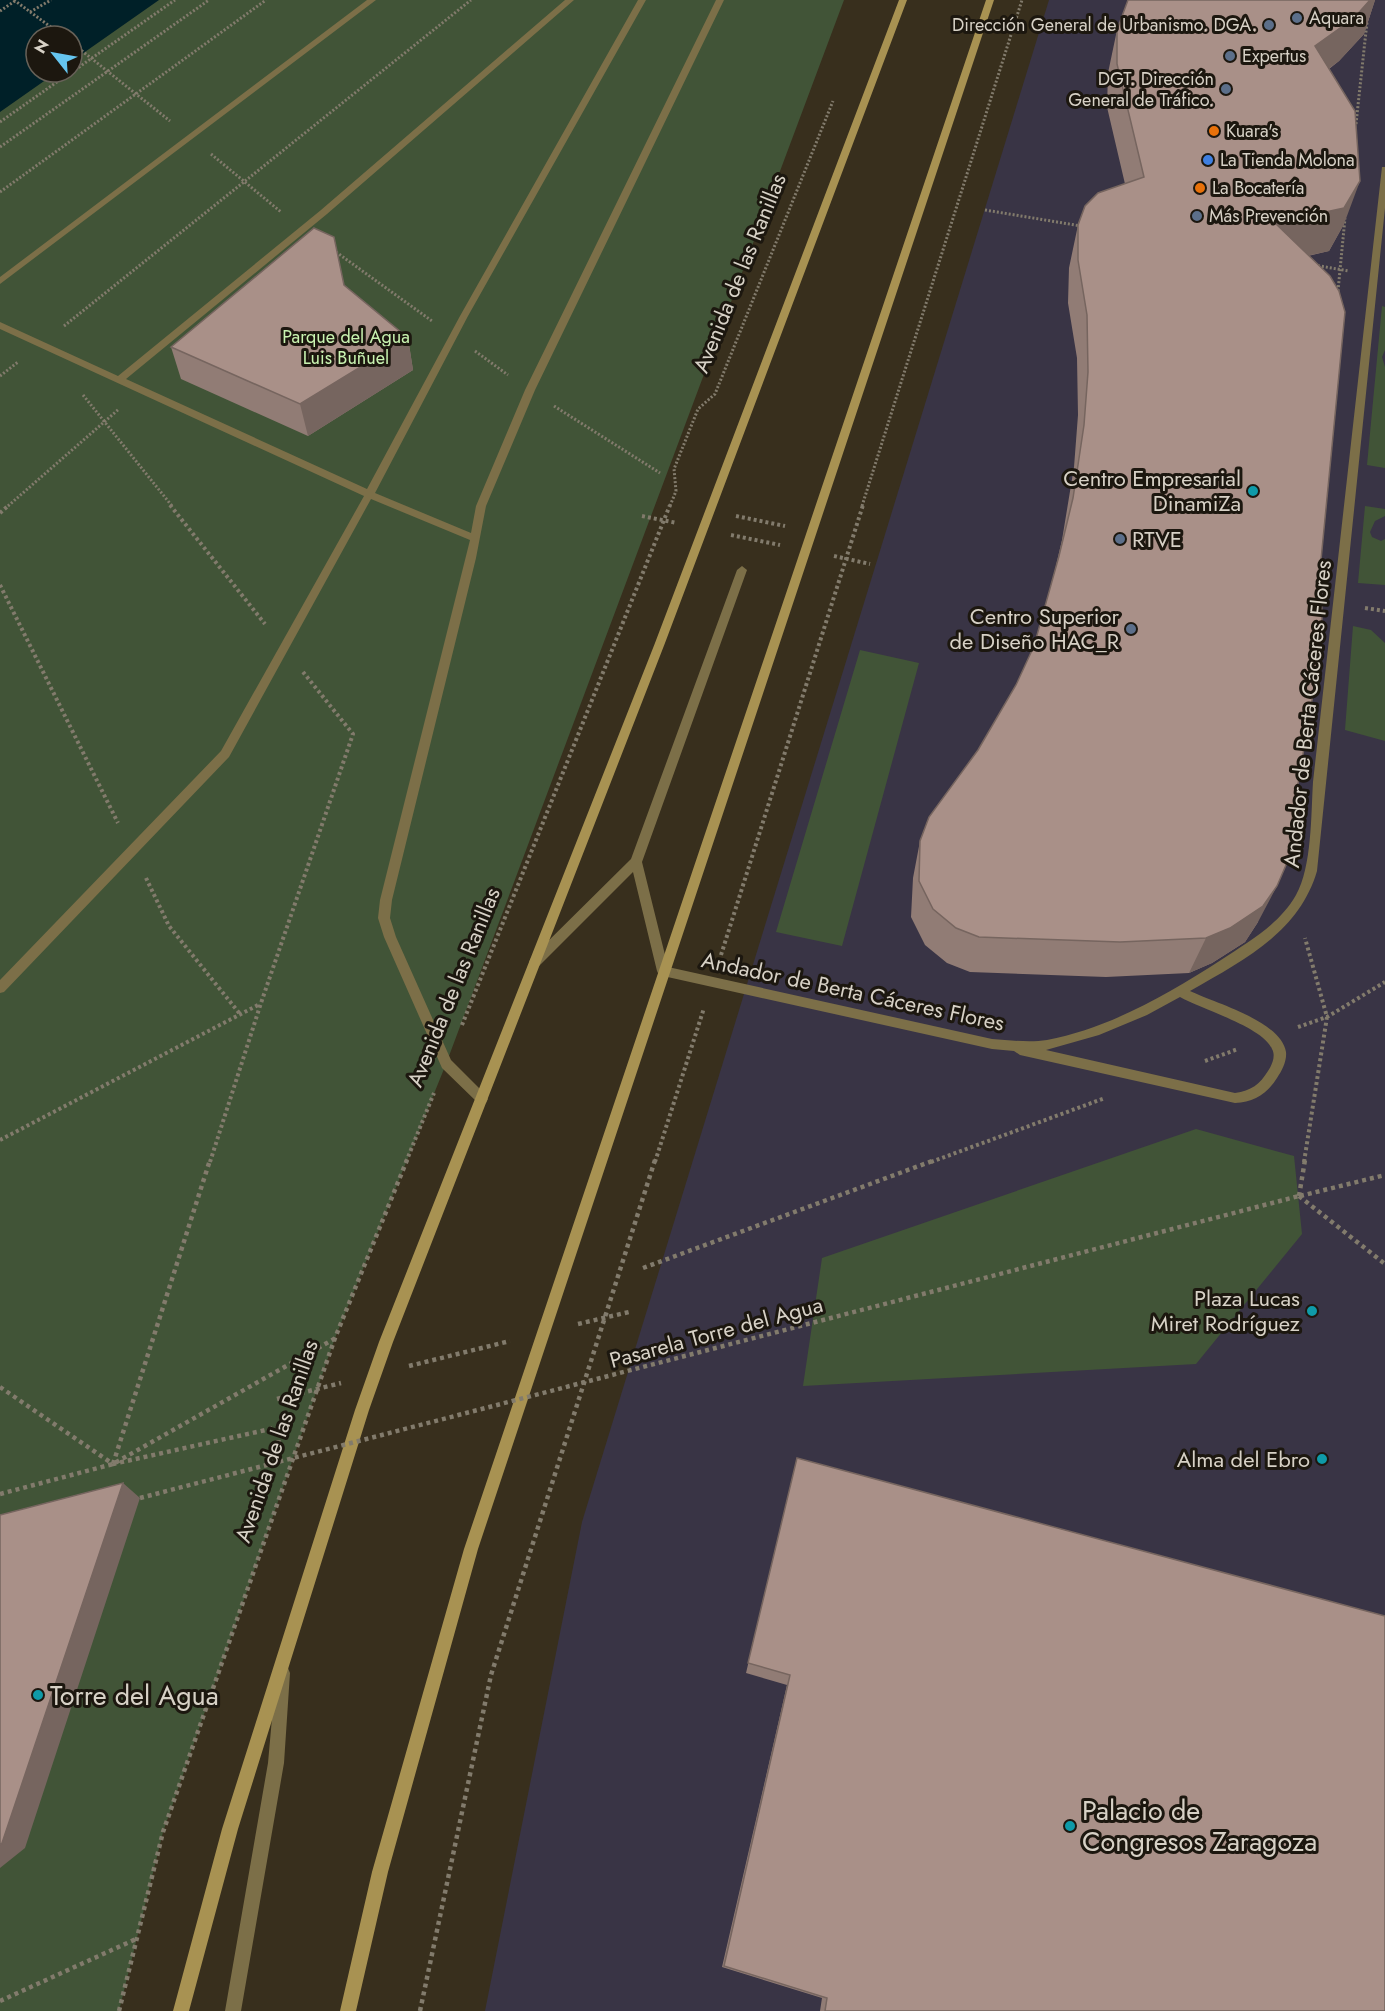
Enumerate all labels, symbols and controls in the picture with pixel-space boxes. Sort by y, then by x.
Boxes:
place label: Aquara [1309,5,1364,31]
marker: Aquara [1290,11,1304,25]
place label: Dirección General de Urbanismo. DGA. [952,12,1257,38]
marker: Dirección General de Urbanismo. DGA. [1262,18,1276,32]
north arrow [24,24,84,84]
text: N [28,35,55,58]
place label: Expertus [1242,43,1306,69]
marker: Expertus [1223,49,1237,63]
place label: DGT. Dirección General de Tráfico. [1068,66,1214,113]
marker: DGT. Dirección General de Tráfico. [1219,82,1233,96]
place label: Kuara's [1226,118,1279,144]
marker: Kuara's [1207,124,1221,138]
place label: La Tienda Molona [1220,147,1355,173]
marker: La Tienda Molona [1201,153,1215,167]
street label: Avenida de las Ranillas [684,168,794,377]
place label: La Bocatería [1212,175,1304,201]
marker: La Bocatería [1193,181,1207,195]
place label: Más Prevención [1209,203,1328,229]
marker: Más Prevención [1190,209,1204,223]
park label: Parque del Agua Luis Buñuel [282,324,410,371]
place label: Centro Empresarial DinamiZa [1063,462,1241,519]
marker: Centro Empresarial DinamiZa [1246,484,1260,498]
place label: RTVE [1132,523,1182,555]
marker: RTVE [1113,532,1127,546]
street label: Andador de Berta Cáceres Flores [1275,559,1339,869]
place label: Centro Superior de Diseño HAC_R [950,600,1120,657]
marker: Centro Superior de Diseño HAC_R [1124,622,1138,636]
street label: Avenida de las Ranillas [398,882,508,1091]
street label: Andador de Berta Cáceres Flores [699,943,1008,1039]
place label: Plaza Lucas Miret Rodríguez [1151,1282,1300,1339]
street label: Pasarela Torre del Agua [606,1288,826,1376]
marker: Plaza Lucas Miret Rodríguez [1305,1304,1319,1318]
street label: Avenida de las Ranillas [226,1335,326,1547]
place label: Alma del Ebro [1177,1443,1310,1475]
marker: Alma del Ebro [1315,1452,1329,1466]
place label: Torre del Agua [50,1676,219,1715]
marker: Torre del Agua [31,1688,45,1702]
place label: Palacio de Congresos Zaragoza [1082,1791,1317,1861]
marker: Palacio de Congresos Zaragoza [1063,1819,1077,1833]

